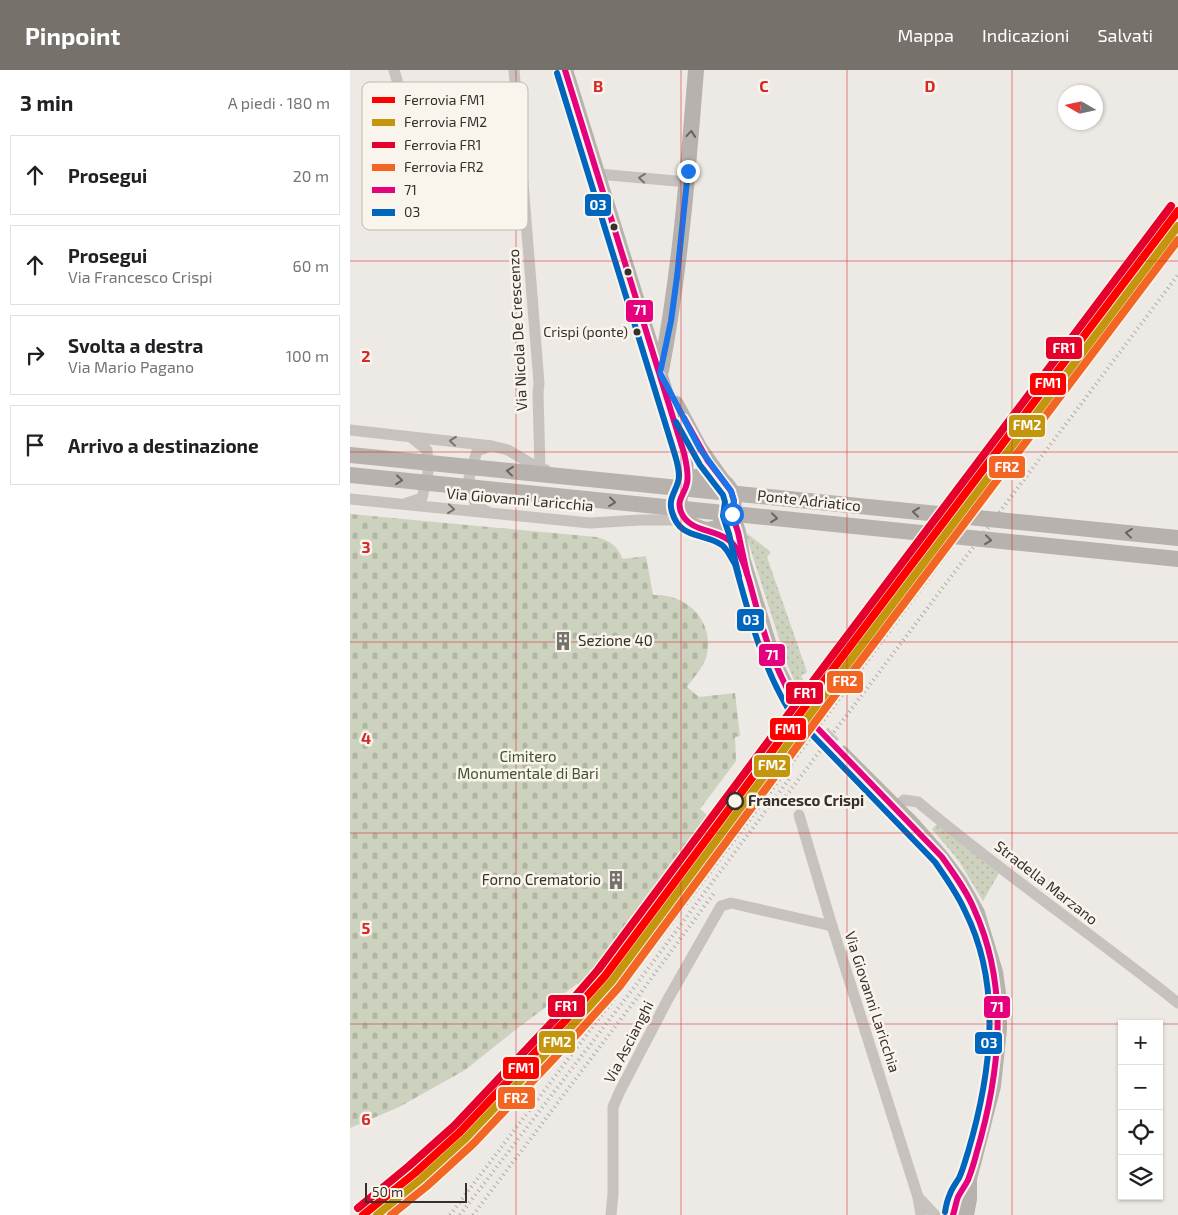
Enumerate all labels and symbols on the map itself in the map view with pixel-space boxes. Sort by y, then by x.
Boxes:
text: B [593,76,603,95]
text: C [759,76,769,95]
text: D [925,76,936,95]
legend [362,82,528,230]
north arrow [1058,85,1103,130]
text: Ferrovia FM1 [404,91,485,108]
text: Ferrovia FM2 [404,113,487,130]
one-way arrow [685,130,696,138]
text: Ferrovia FR1 [404,136,481,153]
text: Ferrovia FR2 [404,158,484,175]
route end [677,160,700,183]
one-way arrow [638,173,646,184]
text: 71 [404,181,417,198]
line badge: 03 [584,193,612,217]
text: 03 [590,196,606,213]
text: 03 [404,203,420,220]
unlabelled marker [609,222,619,232]
street label: Via Nicola De Crescenzo [504,249,530,411]
unlabelled marker [623,267,633,277]
line badge: 71 [625,299,654,323]
text: 71 [633,301,647,318]
place label: Crispi (ponte) [543,323,628,340]
marker: Crispi (ponte) [632,327,642,337]
line badge: FR1 [1045,336,1083,360]
text: FR1 [1053,339,1075,356]
text: 2 [361,346,371,365]
line badge: FM1 [1029,372,1067,396]
text: FM1 [1035,374,1061,391]
line badge: FM2 [1008,414,1046,438]
text: FM2 [1013,416,1041,433]
one-way arrow [448,436,456,447]
line badge: FR2 [988,455,1026,479]
text: FR2 [995,458,1020,475]
one-way arrow [506,466,514,477]
one-way arrow [395,474,403,485]
street label: Via Giovanni Laricchia [446,484,594,514]
street label: Ponte Adriatico [757,486,862,514]
one-way arrow [609,496,617,507]
one-way arrow [447,503,455,514]
route start [721,503,744,526]
one-way arrow [911,506,919,517]
one-way arrow [770,512,778,523]
one-way arrow [1125,528,1133,539]
one-way arrow [984,534,992,545]
text: 3 [361,537,371,556]
line badge: 03 [736,608,765,632]
text: 03 [743,611,759,628]
building icon: Sezione 40 [552,630,574,652]
place label: Sezione 40 [578,631,653,649]
line badge: 71 [758,643,786,667]
text: 71 [765,646,779,663]
line badge: FR2 [826,670,864,694]
text: FR2 [833,672,858,689]
line badge: FR1 [785,681,824,705]
text: FR1 [794,684,816,701]
line badge: FM1 [769,717,807,741]
text: FM1 [775,720,801,737]
text: 4 [361,728,371,747]
park label: Cimitero Monumentale di Bari [457,747,599,782]
line badge: FM2 [753,754,791,778]
text: FM2 [758,756,786,773]
place label: Francesco Crispi [748,791,864,809]
marker: Francesco Crispi [726,792,744,810]
street label: Stradella Marzano [991,836,1102,928]
building icon: Forno Crematorio [605,869,627,891]
place label: Forno Crematorio [482,870,601,888]
text: 5 [362,918,371,937]
street label: Via Giovanni Laricchia [842,929,904,1075]
line badge: FR1 [547,994,586,1018]
line badge: 71 [983,995,1011,1019]
text: FR1 [555,997,577,1014]
street label: Via Ascianghi [600,997,657,1086]
text: 71 [990,998,1004,1015]
line badge: FM2 [538,1030,576,1054]
line badge: 03 [974,1031,1003,1055]
text: FM2 [543,1033,571,1050]
text: 03 [981,1034,997,1051]
line badge: FM1 [502,1056,540,1080]
text: FM1 [508,1059,534,1076]
line badge: FR2 [497,1086,536,1110]
text: FR2 [504,1089,529,1106]
text: 6 [361,1109,371,1128]
scale bar [365,1180,468,1203]

